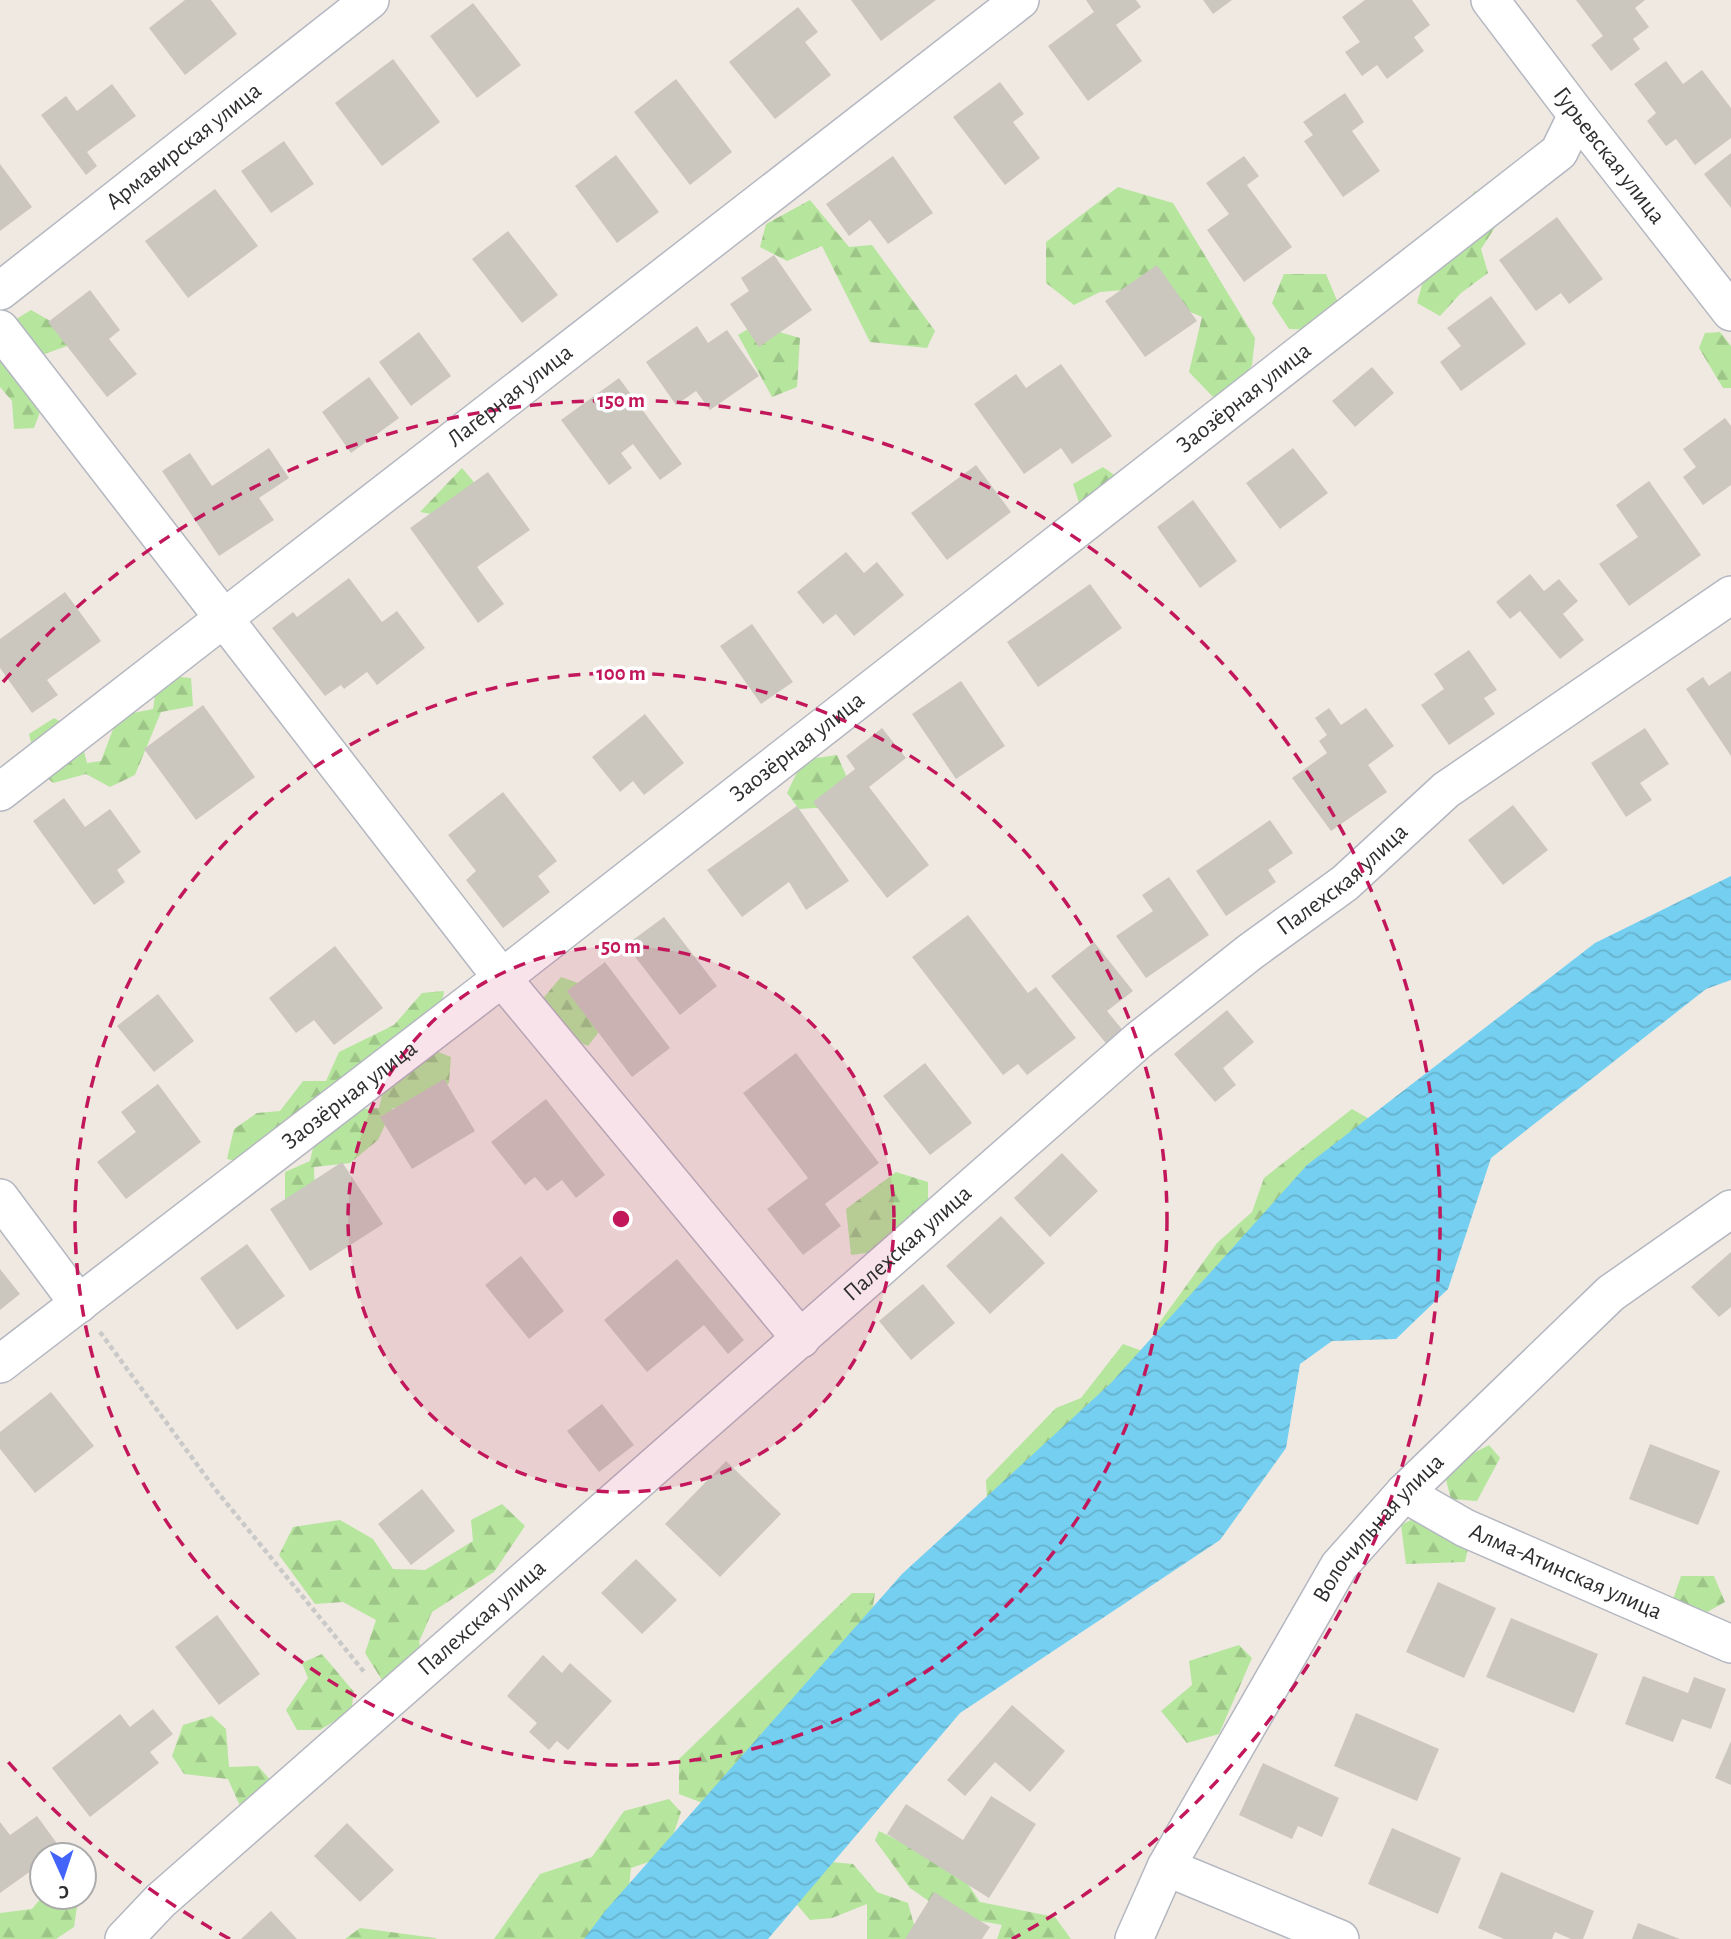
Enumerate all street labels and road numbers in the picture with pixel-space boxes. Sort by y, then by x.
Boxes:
street label: Армавирская улица [102,78,266,215]
street label: Гурьевская улица [1549,83,1670,229]
street label: Заозёрная улица [1172,338,1316,458]
street label: Лагерная улица [443,340,577,452]
street label: Заозёрная улица [726,688,869,807]
street label: Палехская улица [1272,819,1413,940]
street label: Заозёрная улица [278,1036,422,1154]
street label: Палехская улица [839,1181,976,1306]
street label: Волочильная улица [1309,1449,1449,1607]
street label: Алма-Атинская улица [1466,1519,1665,1624]
street label: Палехская улица [413,1555,551,1680]

